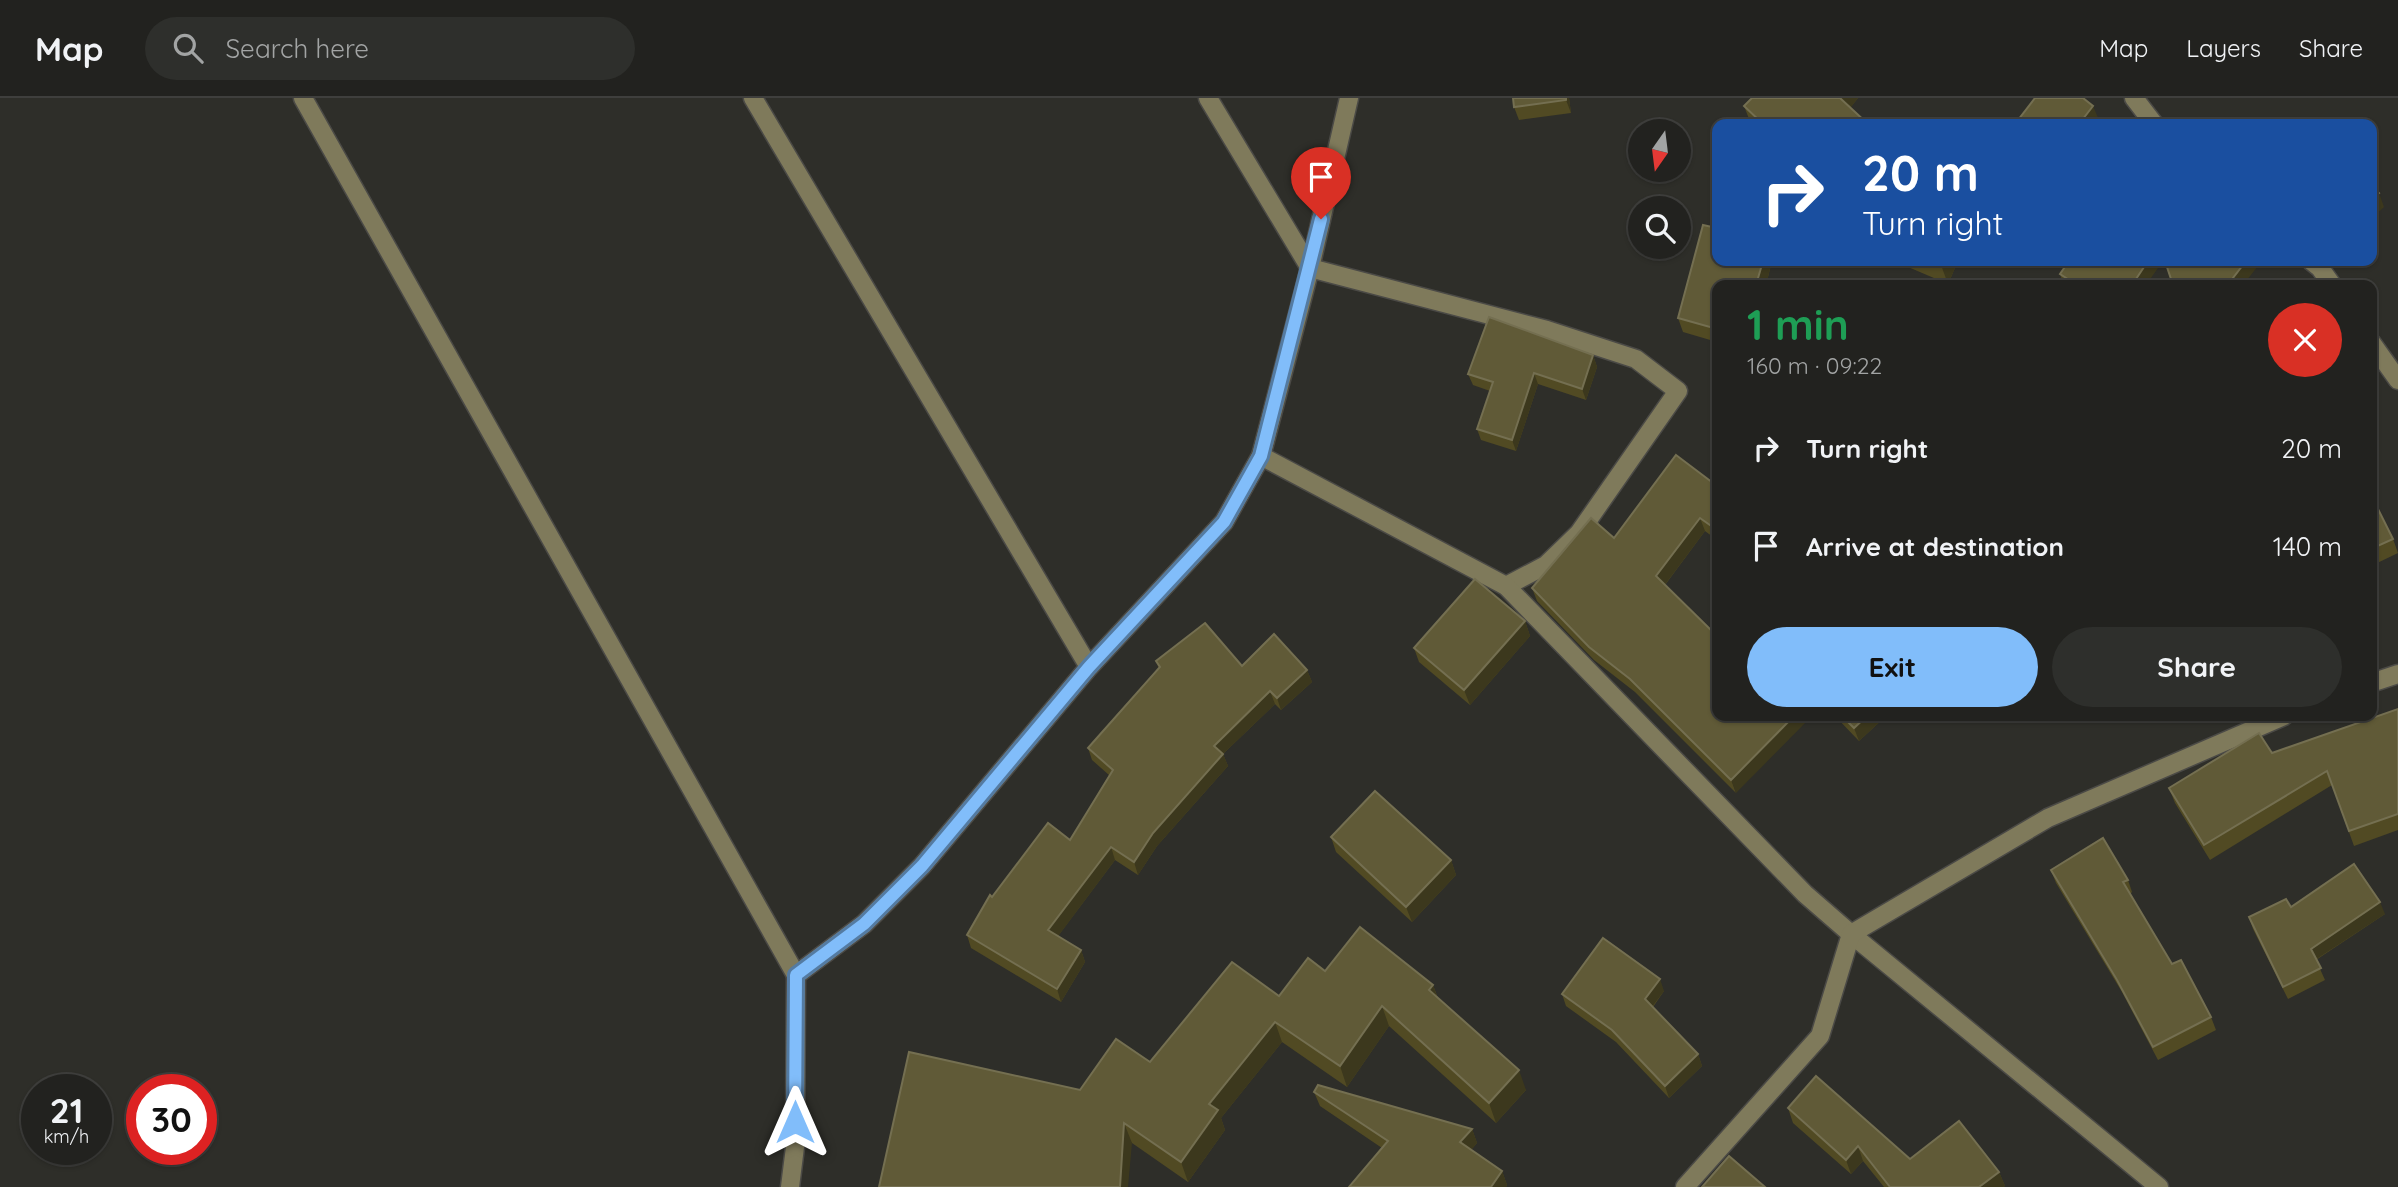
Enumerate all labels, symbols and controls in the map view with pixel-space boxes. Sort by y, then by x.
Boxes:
search box [145,17,635,80]
text: Map [35,28,103,69]
icon: search [169,29,207,67]
text: Search here [225,32,369,65]
text: Map [2099,33,2148,63]
text: Layers [2186,33,2261,63]
text: Share [2299,33,2363,63]
north arrow [1628,119,1690,182]
map controls [1628,119,1691,259]
text: 20 m [1862,142,1979,203]
pin [1291,147,1351,219]
icon: right [1747,147,1838,238]
icon: arrive [1302,158,1340,196]
button: search [1628,196,1691,259]
text: Turn right [1862,203,2003,243]
text: 1 min [1747,298,1849,351]
button: close [2268,303,2342,377]
text: 160 m · 09:22 [1747,351,1882,380]
icon: right [1747,429,1785,467]
text: Turn right [1806,432,1928,465]
text: 20 m [2281,432,2342,465]
icon: arrive [1747,527,1785,565]
text: Arrive at destination [1806,530,2064,563]
text: 140 m [2273,530,2342,563]
button: Exit [1747,627,2038,707]
button: Share [2052,627,2342,707]
speed limit sign: 30 [126,1074,217,1165]
position arrow [758,1085,832,1159]
text: 21 [50,1088,83,1132]
text: km/h [44,1125,89,1148]

